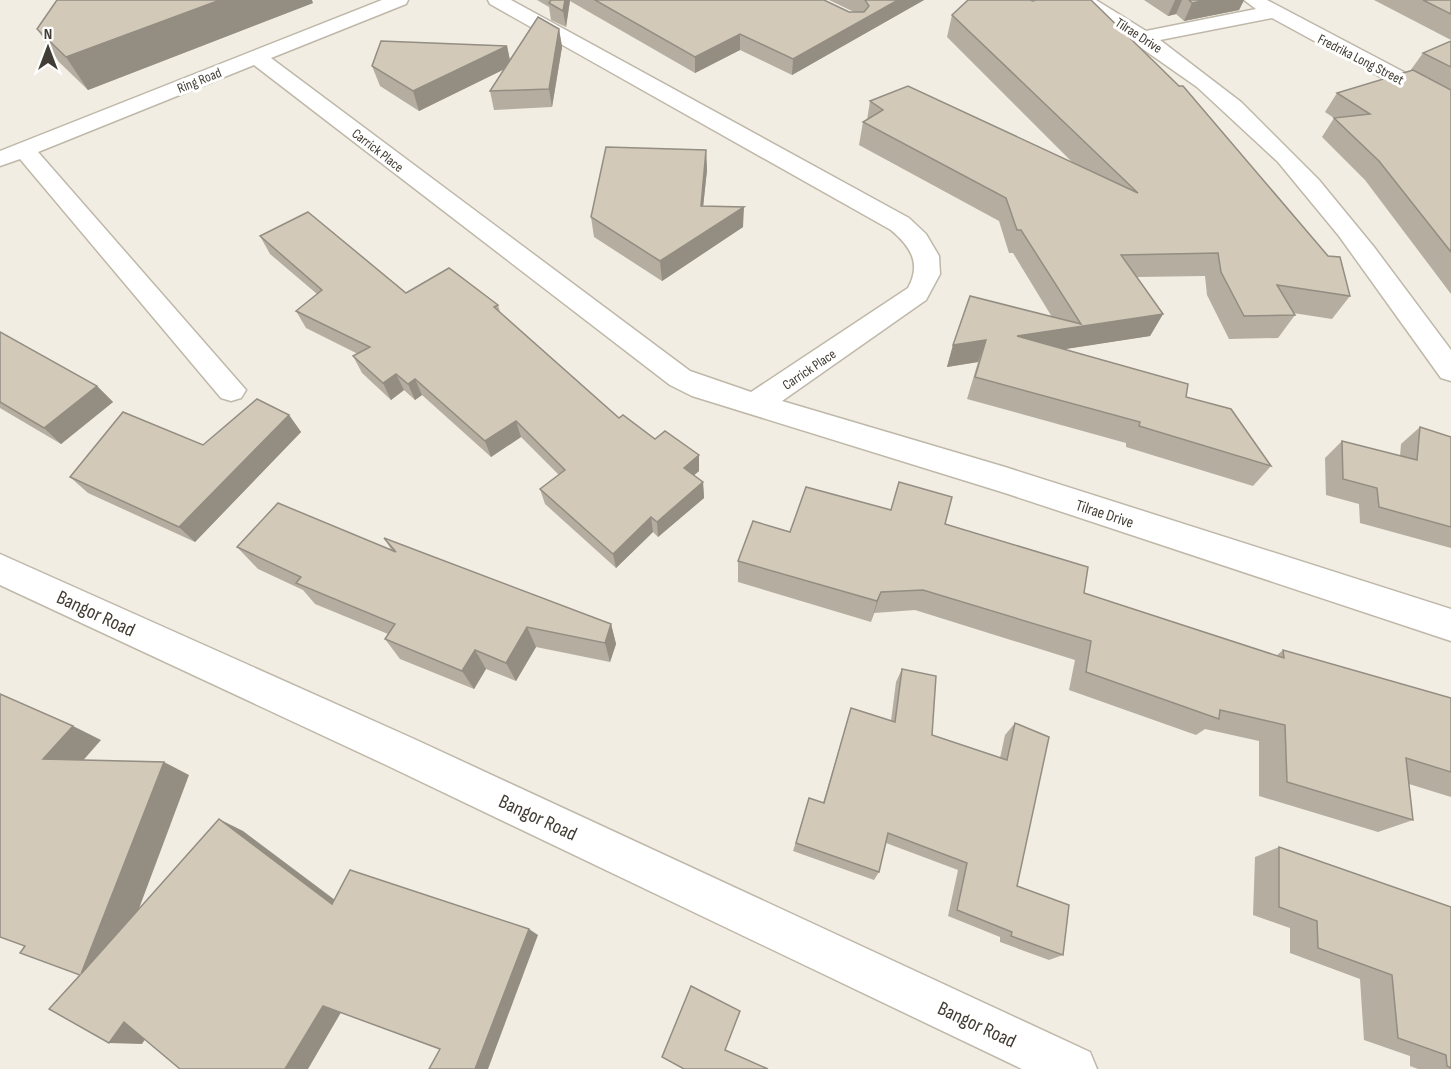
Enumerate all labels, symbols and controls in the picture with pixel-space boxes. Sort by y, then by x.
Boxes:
street label: Tilrae Drive [1112,14,1165,57]
north arrow [18,18,78,78]
text: N [44,25,52,44]
street label: Fredrika Long Street [1315,30,1407,88]
street label: Ring Road [175,64,224,97]
street label: Carrick Place [348,125,407,176]
street label: Carrick Place [779,345,839,393]
street label: Tilrae Drive [1073,496,1136,533]
street label: Bangor Road [53,585,139,642]
street label: Bangor Road [495,789,581,846]
street label: Bangor Road [934,996,1020,1053]

